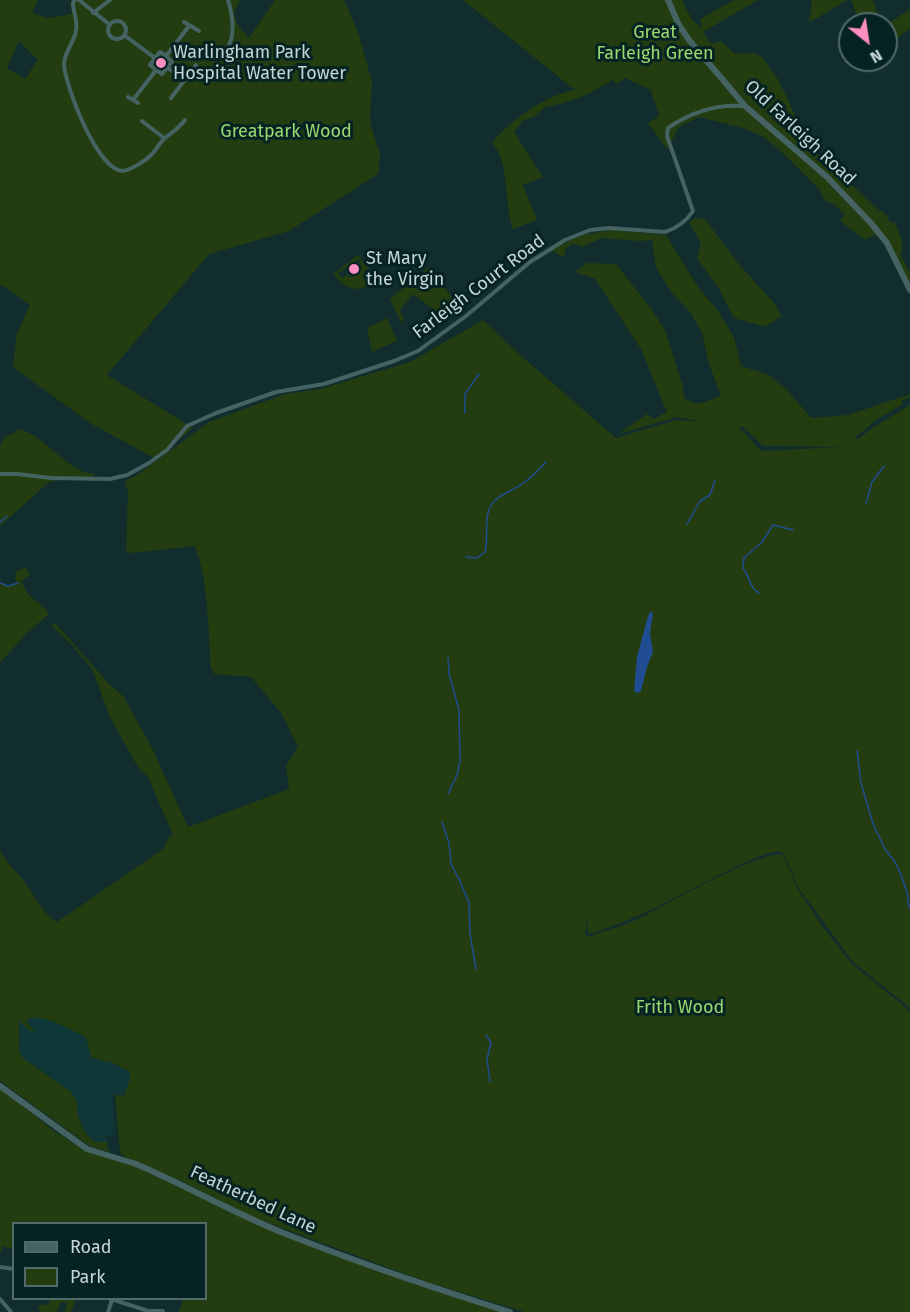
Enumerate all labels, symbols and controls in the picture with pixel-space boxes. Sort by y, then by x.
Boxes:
north arrow [838,12,898,72]
park label: Great Farleigh Green [596,22,714,64]
place label: Warlingham Park Hospital Water Tower [173,42,346,84]
text: N [867,45,886,67]
marker: Warlingham Park Hospital Water Tower [154,56,168,70]
street label: Old Farleigh Road [740,76,860,190]
park label: Greatpark Wood [220,121,352,143]
street label: Farleigh Court Road [409,230,549,344]
place label: St Mary the Virgin [366,248,444,290]
marker: St Mary the Virgin [347,262,361,276]
park label: Frith Wood [636,997,724,1019]
street label: Featherbed Lane [187,1161,319,1239]
legend [12,1222,207,1300]
text: Road [70,1236,112,1258]
text: Park [70,1266,105,1288]

